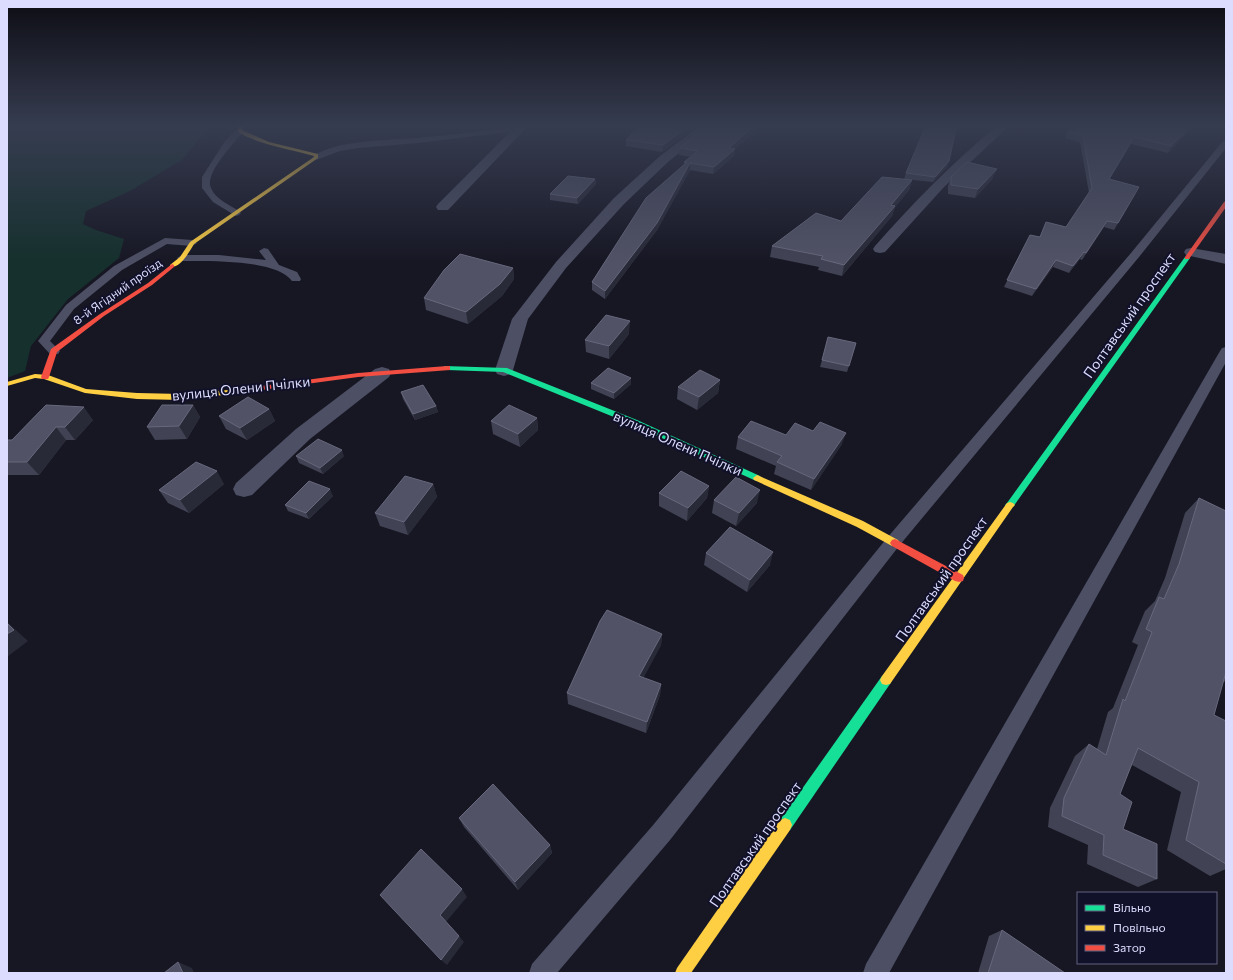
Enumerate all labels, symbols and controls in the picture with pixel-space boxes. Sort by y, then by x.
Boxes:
street label: Полтавський проспект [1079,249,1179,381]
street label: 8-й Ягідний проїзд [70,255,164,327]
street label: вулиця Олени Пчілки [171,372,311,404]
street label: вулиця Олени Пчілки [611,407,745,479]
street label: Полтавський проспект [891,513,991,645]
street label: Полтавський проспект [705,778,805,910]
legend [1077,892,1217,964]
text: Вільно [1113,900,1151,914]
text: Повільно [1113,920,1166,934]
text: Затор [1113,940,1146,954]

